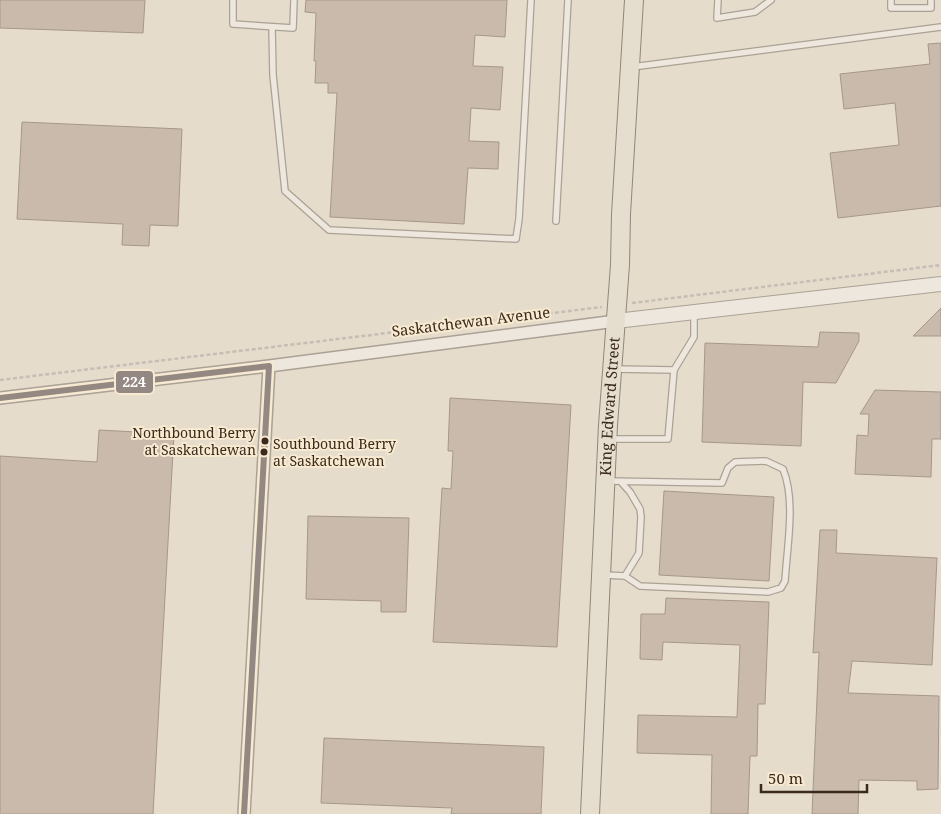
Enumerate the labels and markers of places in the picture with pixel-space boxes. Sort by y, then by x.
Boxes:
place label: Northbound Berry at Saskatchewan [132,423,256,459]
place label: Southbound Berry at Saskatchewan [273,434,396,470]
marker: Northbound Berry at Saskatchewan [260,436,270,446]
marker: Southbound Berry at Saskatchewan [259,447,269,457]

